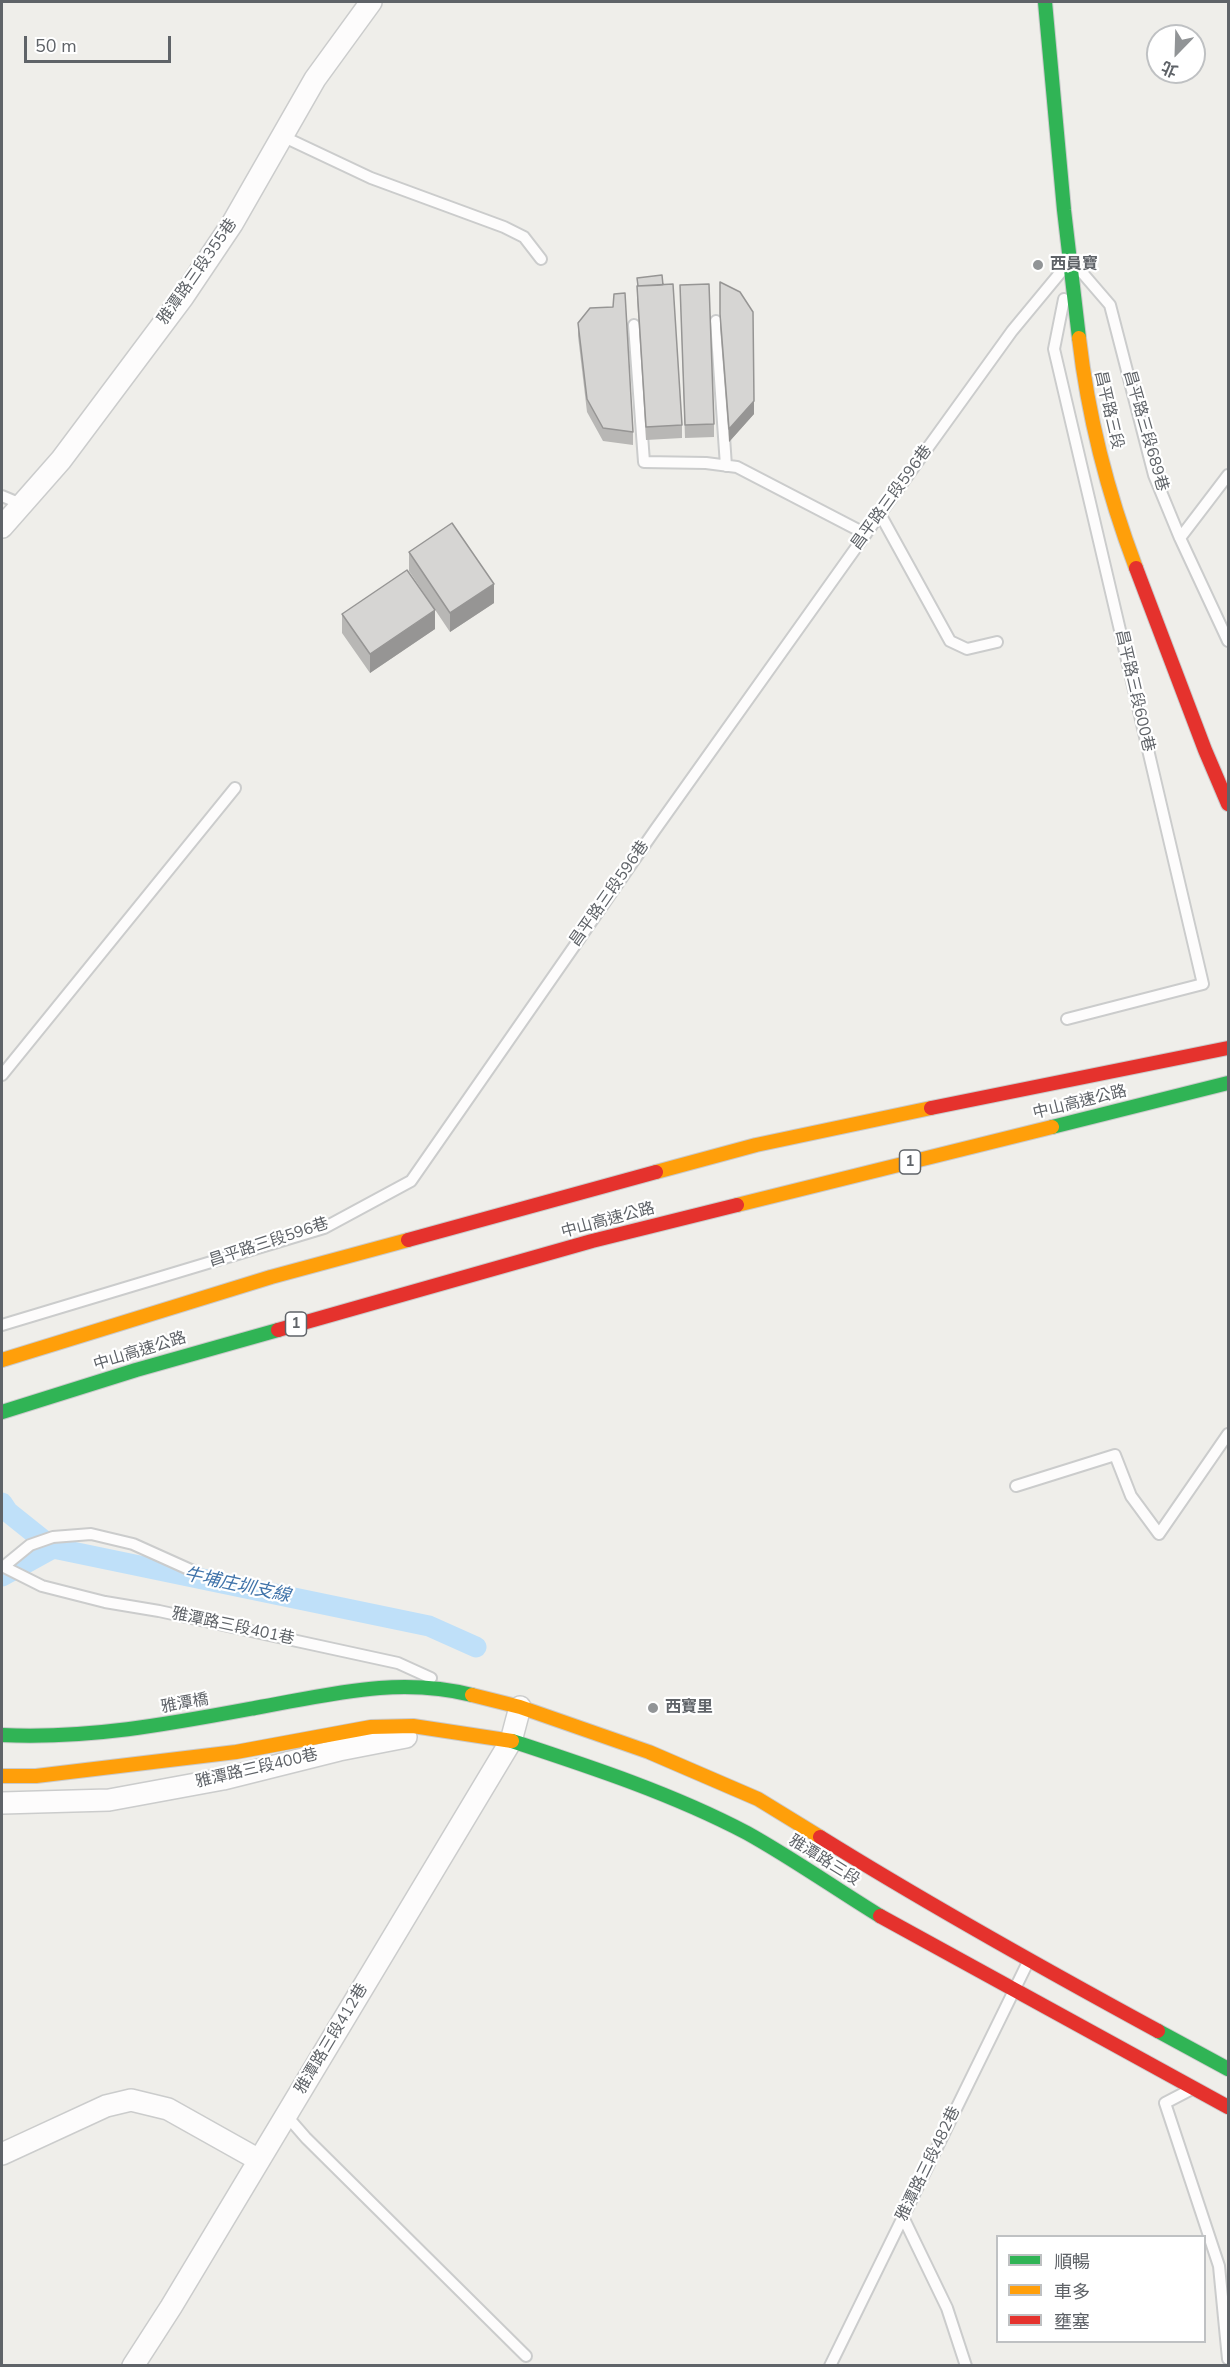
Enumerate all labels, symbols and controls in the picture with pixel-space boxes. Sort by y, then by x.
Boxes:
scale bar [27,24,174,62]
north arrow [1146,24,1206,84]
text: 50 m [35,34,77,58]
text: 北 [1158,55,1181,82]
street label: 雅潭路三段355巷 [154,215,242,329]
place label: 西員寶 [1050,255,1098,275]
marker: 西員寶 [1031,258,1045,272]
street label: 昌平路三段689巷 [1119,368,1171,494]
street label: 昌平路三段 [1090,369,1126,451]
street label: 昌平路三段596巷 [848,442,936,554]
street label: 昌平路三段600巷 [1111,628,1157,754]
street label: 昌平路三段596巷 [566,837,654,951]
street label: 中山高速公路 [1031,1082,1129,1124]
road number: 1 [900,1150,920,1174]
street label: 中山高速公路 [559,1199,657,1243]
street label: 昌平路三段596巷 [207,1215,331,1271]
road number: 1 [286,1312,306,1336]
street label: 中山高速公路 [91,1329,189,1375]
water label: 牛埔庄圳支線 [182,1564,292,1608]
street label: 雅潭路三段401巷 [170,1605,296,1649]
street label: 雅潭橋 [160,1690,210,1718]
place label: 西寶里 [665,1698,713,1718]
marker: 西寶里 [646,1701,660,1715]
street label: 雅潭路三段400巷 [194,1746,320,1792]
street label: 雅潭路三段 [785,1832,863,1890]
street label: 雅潭路三段412巷 [292,1981,372,2097]
street label: 雅潭路三段482巷 [893,2104,965,2224]
legend [996,2235,1206,2343]
text: 順暢 [1054,2250,1090,2274]
text: 車多 [1054,2280,1090,2304]
text: 壅塞 [1054,2310,1090,2334]

